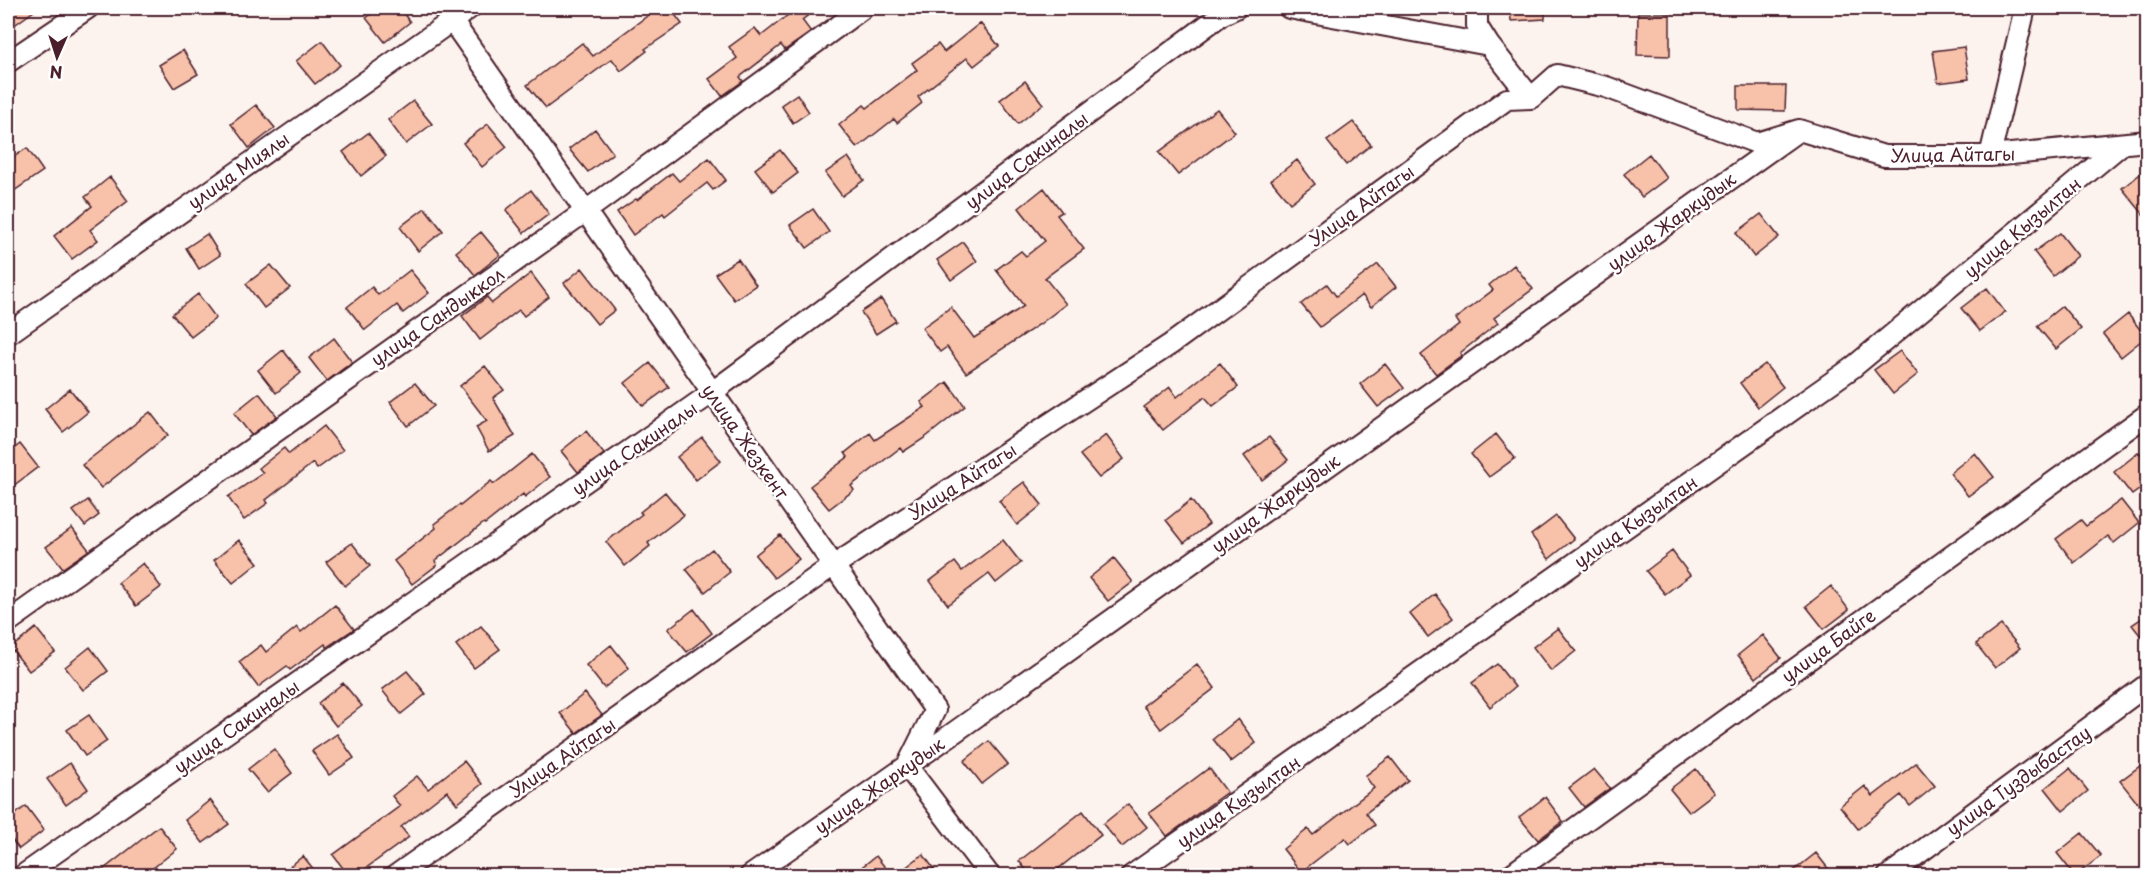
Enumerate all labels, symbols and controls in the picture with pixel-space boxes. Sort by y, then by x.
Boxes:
north arrow [27,27,87,87]
text: N [49,61,63,85]
street label: улица Сакиналы [959,105,1093,215]
street label: улица Миялы [182,125,294,215]
street label: Улица Айтагы [1891,139,2015,169]
street label: Улица Айтагы [1303,158,1419,252]
street label: улица Жаркудык [1601,165,1741,277]
street label: улица Кызылтан [1958,170,2086,284]
street label: улица Сандыккол [365,260,509,372]
street label: улица Жезкент [696,378,796,504]
street label: улица Сакиналы [566,395,702,501]
street label: Улица Айтагы [903,436,1021,526]
street label: улица Жаркудык [1205,447,1345,559]
street label: улица Кызылтан [1568,468,1702,574]
street label: улица Байге [1775,601,1881,689]
street label: улица Сакиналы [168,673,304,779]
street label: Улица Айтагы [503,710,621,804]
street label: улица Туздыбастау [1940,718,2096,842]
street label: улица Жаркудык [809,730,950,840]
street label: улица Кызылтан [1171,748,1305,854]

